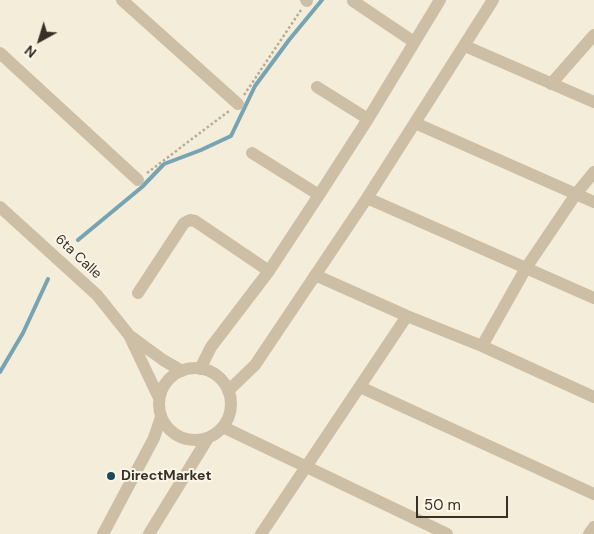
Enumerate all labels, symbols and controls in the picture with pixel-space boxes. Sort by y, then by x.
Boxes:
north arrow [15,15,65,65]
text: N [21,41,40,62]
street label: 6ta Calle [51,231,105,283]
place label: DirectMarket [121,468,211,484]
marker: DirectMarket [105,470,117,482]
scale bar [419,486,512,518]
text: 50 m [424,495,461,515]

